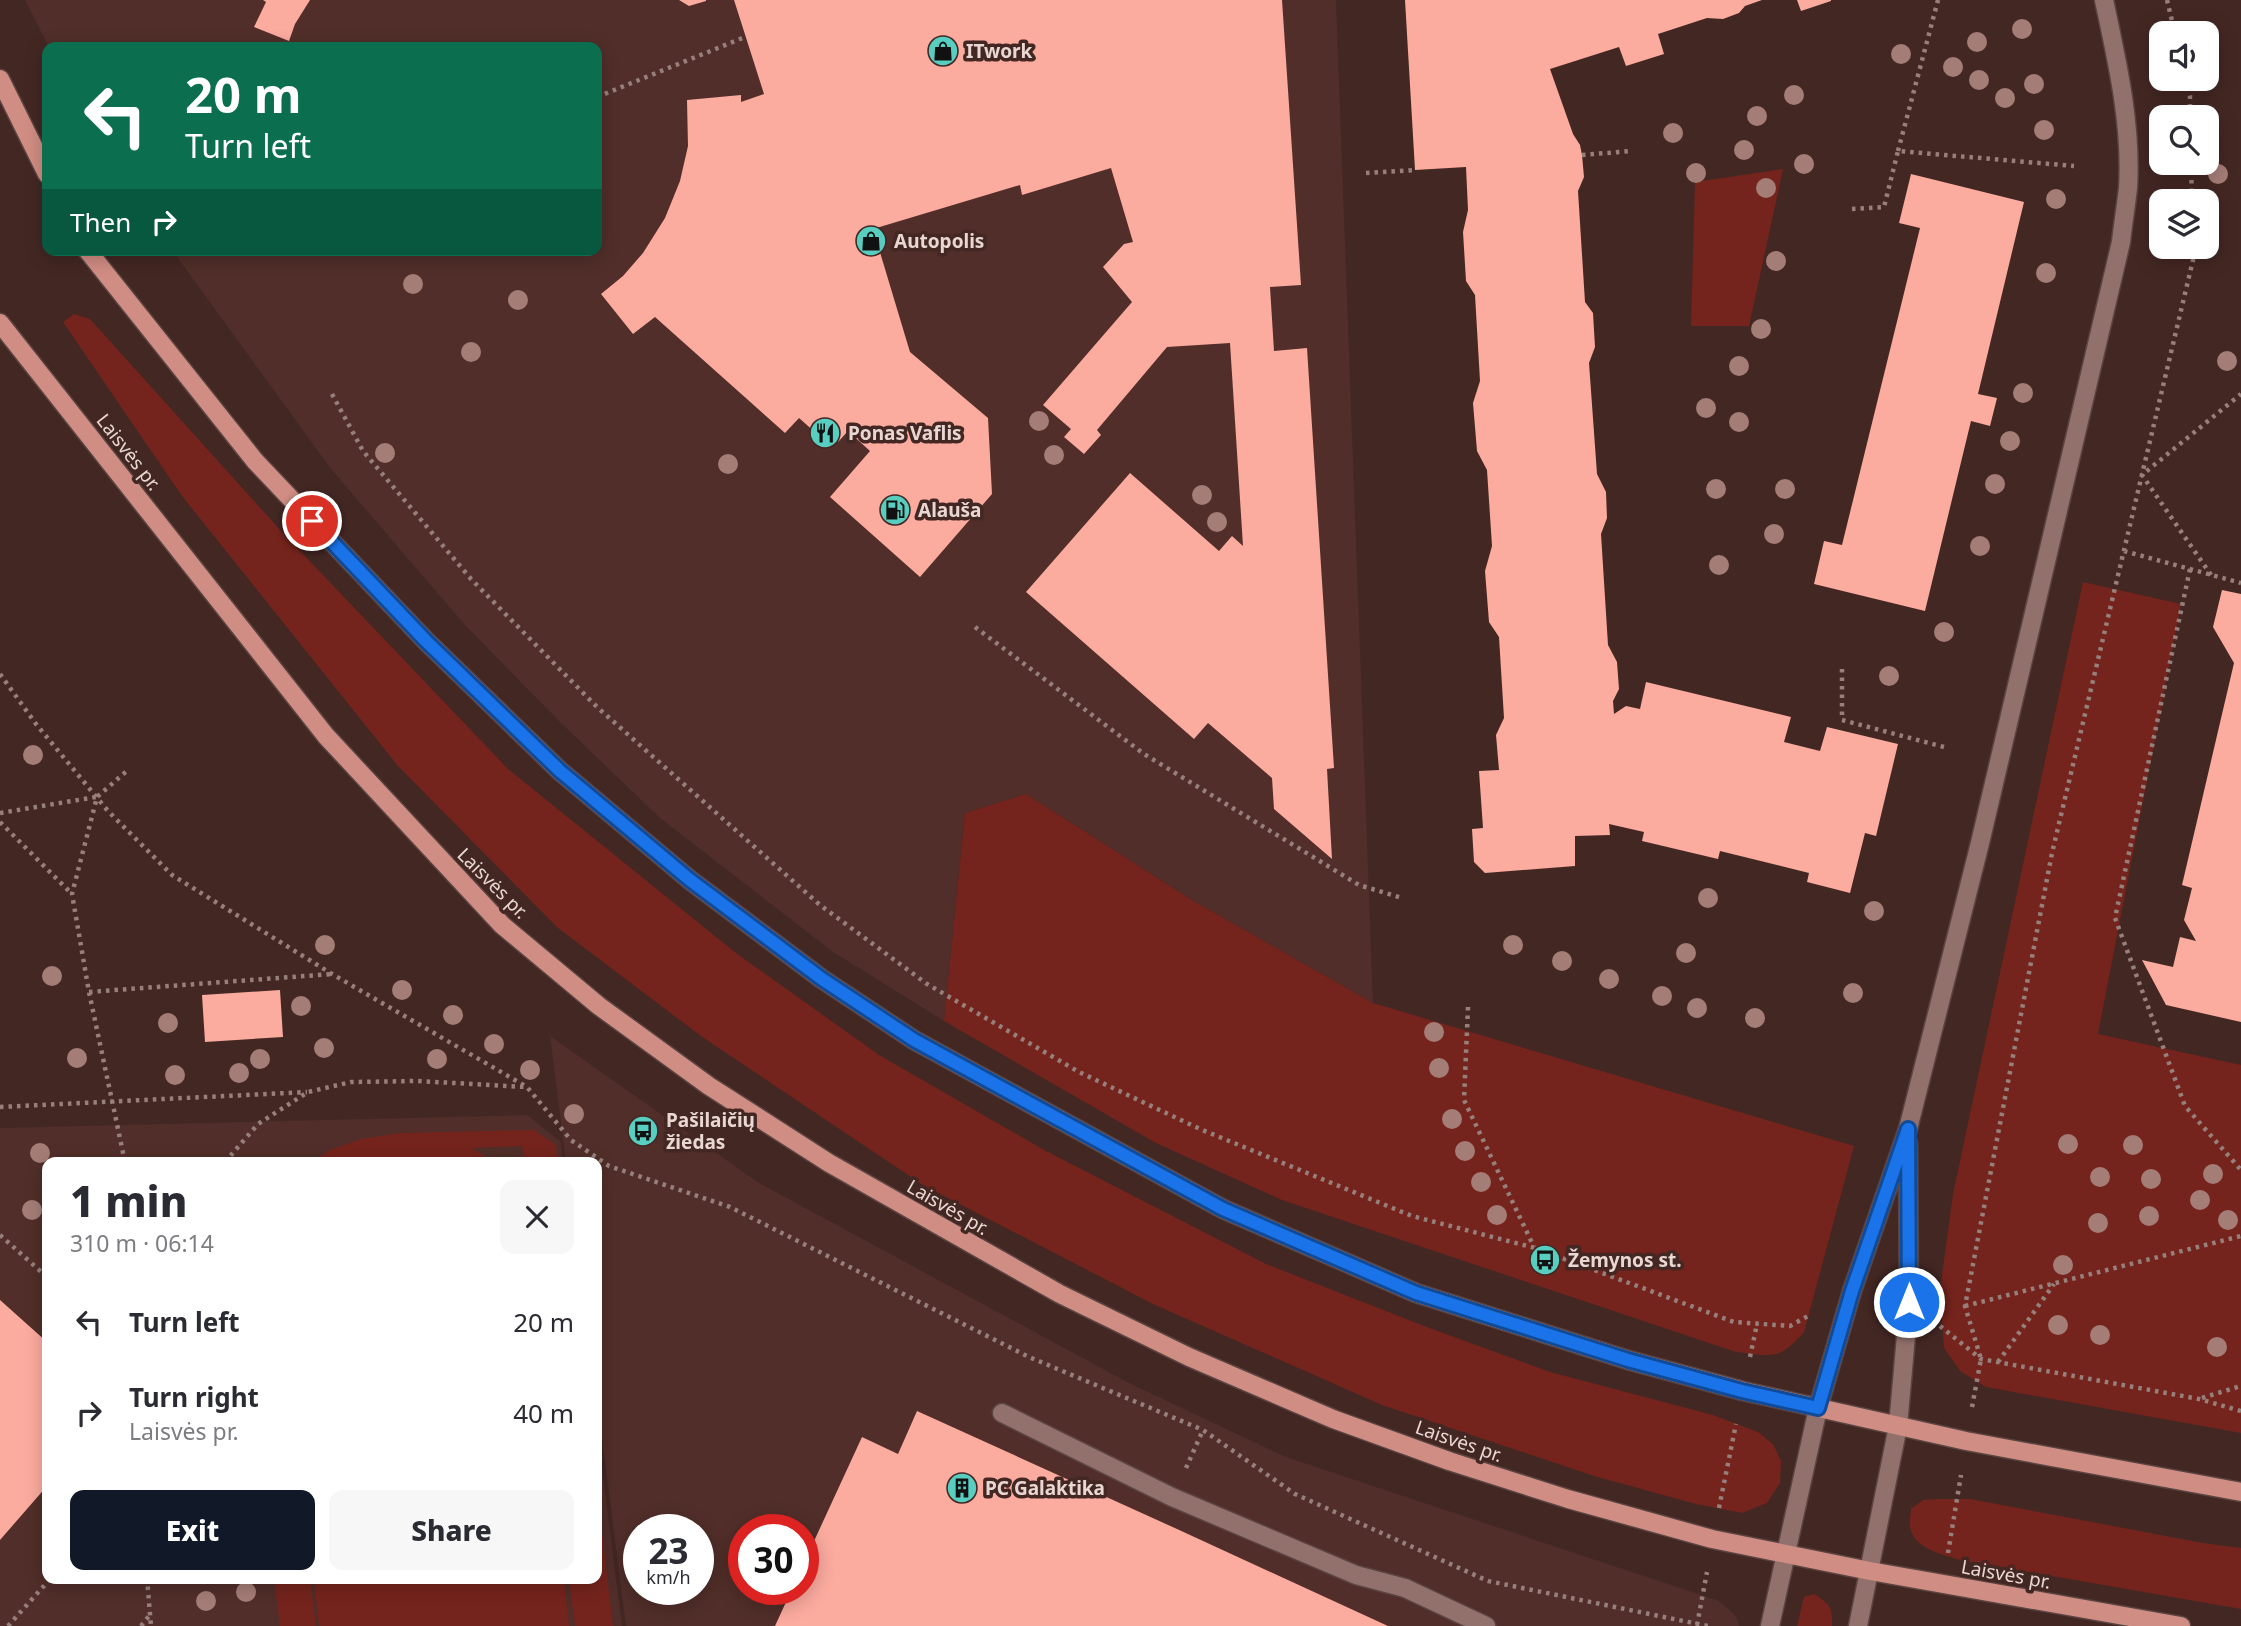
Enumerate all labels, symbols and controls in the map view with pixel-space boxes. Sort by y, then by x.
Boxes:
map controls [2149,21,2219,259]
button: sound [2149,21,2219,91]
shop icon: ITwork [926,34,960,68]
place label: ITwork [966,38,1033,64]
text: 20 m [185,61,302,127]
icon: left [70,70,161,161]
button: search [2149,105,2219,175]
text: Turn left [185,124,311,167]
button: layers [2149,189,2219,259]
icon: right [145,203,183,241]
text: Then [70,204,131,240]
shop icon: Autopolis [854,224,888,258]
place label: Autopolis [894,228,984,254]
street label: Laisvės pr. [91,408,167,496]
restaurant icon: Ponas Vaflis [808,416,842,450]
place label: Ponas Vaflis [848,420,962,446]
pin [282,491,342,551]
fuel station icon: Alauša [878,493,912,527]
place label: Alauša [918,497,981,523]
icon: arrive [293,502,331,540]
street label: Laisvės pr. [452,842,534,924]
place label: Pašilaičių žiedas [666,1107,755,1155]
bus stop icon: Pašilaičių žiedas [626,1114,660,1148]
text: 1 min [70,1172,187,1229]
street label: Laisvės pr. [902,1173,994,1241]
button: close [500,1180,574,1254]
text: 310 m · 06:14 [70,1227,214,1259]
bus stop icon: Žemynos st. [1528,1243,1562,1277]
place label: Žemynos st. [1568,1247,1682,1273]
position arrow [1872,1265,1946,1339]
icon: left [70,1303,108,1341]
text: Turn left [129,1304,240,1340]
text: 20 m [513,1304,574,1340]
text: Turn right [129,1379,259,1415]
icon: right [70,1394,108,1432]
text: 40 m [513,1395,574,1431]
street label: Laisvės pr. [1412,1414,1506,1468]
text: Laisvės pr. [129,1415,239,1447]
building icon: PC Galaktika [945,1471,979,1505]
place label: PC Galaktika [985,1475,1105,1501]
button: Exit [70,1490,315,1570]
button: Share [329,1490,574,1570]
speed limit sign: 30 [728,1514,819,1605]
text: 23 [648,1527,689,1574]
street label: Laisvės pr. [1959,1553,2053,1595]
text: km/h [646,1565,691,1589]

